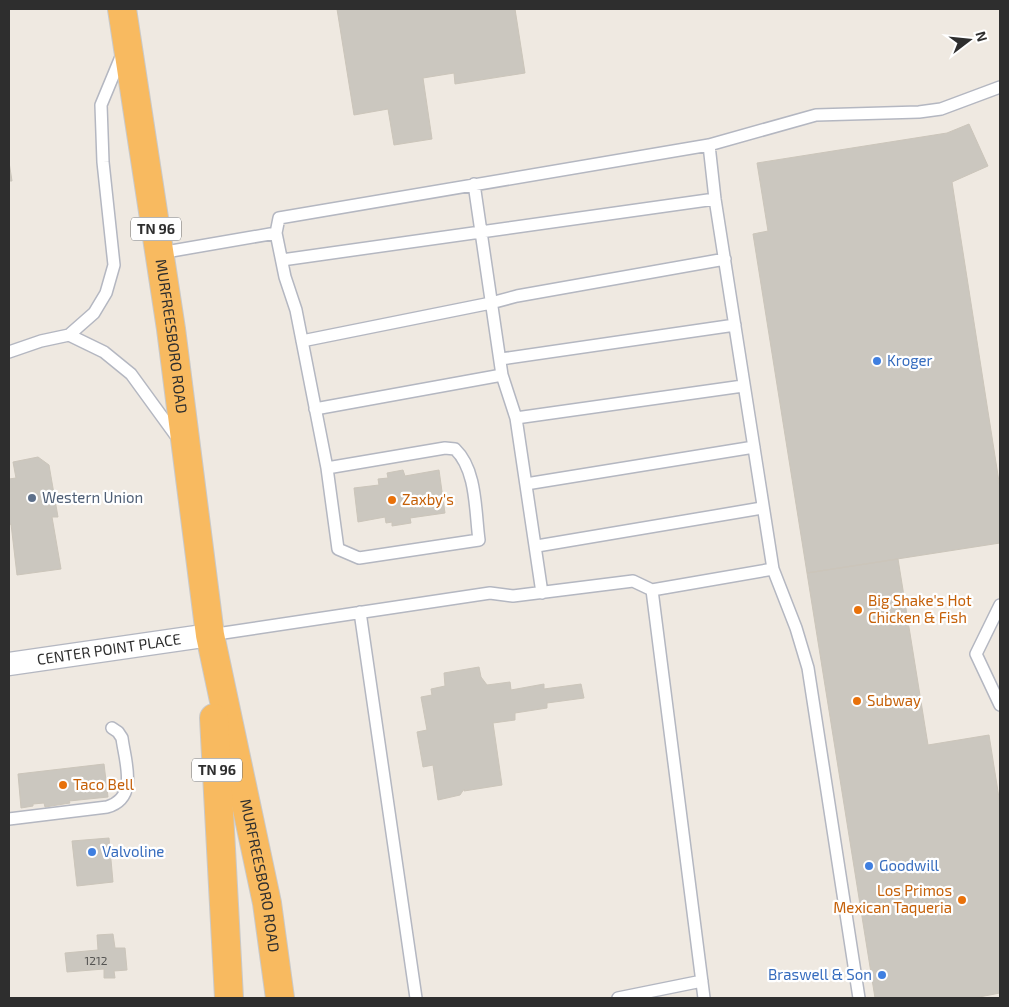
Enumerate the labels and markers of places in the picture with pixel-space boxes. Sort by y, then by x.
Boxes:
place label: Kroger [887,351,933,369]
marker: Kroger [871,355,883,367]
place label: Western Union [42,488,143,506]
place label: Zaxby's [402,490,454,508]
marker: Western Union [26,492,38,504]
marker: Zaxby's [386,494,398,506]
place label: Big Shake's Hot Chicken & Fish [868,591,972,626]
marker: Big Shake's Hot Chicken & Fish [852,604,864,616]
place label: Subway [867,691,921,709]
marker: Subway [851,695,863,707]
place label: Taco Bell [73,775,134,793]
marker: Taco Bell [57,779,69,791]
place label: Valvoline [102,842,164,860]
marker: Valvoline [86,846,98,858]
place label: Goodwill [879,856,940,874]
marker: Goodwill [863,860,875,872]
place label: Los Primos Mexican Taqueria [833,881,952,916]
marker: Los Primos Mexican Taqueria [956,894,968,906]
place label: Braswell & Son [768,965,872,983]
marker: Braswell & Son [876,969,888,981]

